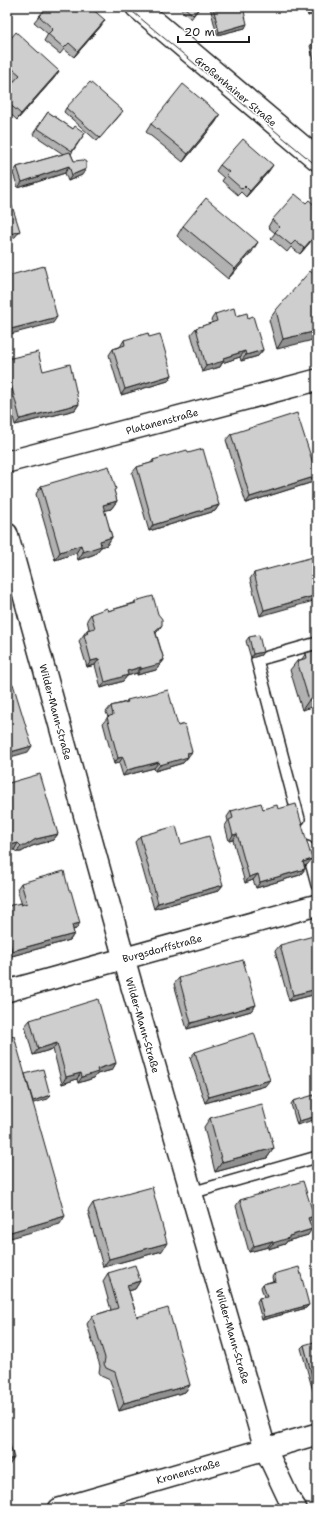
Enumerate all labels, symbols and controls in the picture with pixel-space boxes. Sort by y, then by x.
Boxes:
scale bar [178,18,249,44]
text: 20 m [184,24,215,40]
street label: Großenhainer Straße [192,53,280,130]
street label: Platanenstraße [124,405,200,437]
street label: Wilder-Mann-Straße [36,663,75,762]
street label: Burgsdorffstraße [121,932,204,965]
street label: Wilder-Mann-Straße [123,976,162,1075]
street label: Wilder-Mann-Straße [213,1287,252,1386]
street label: Kronenstraße [155,1456,222,1487]

